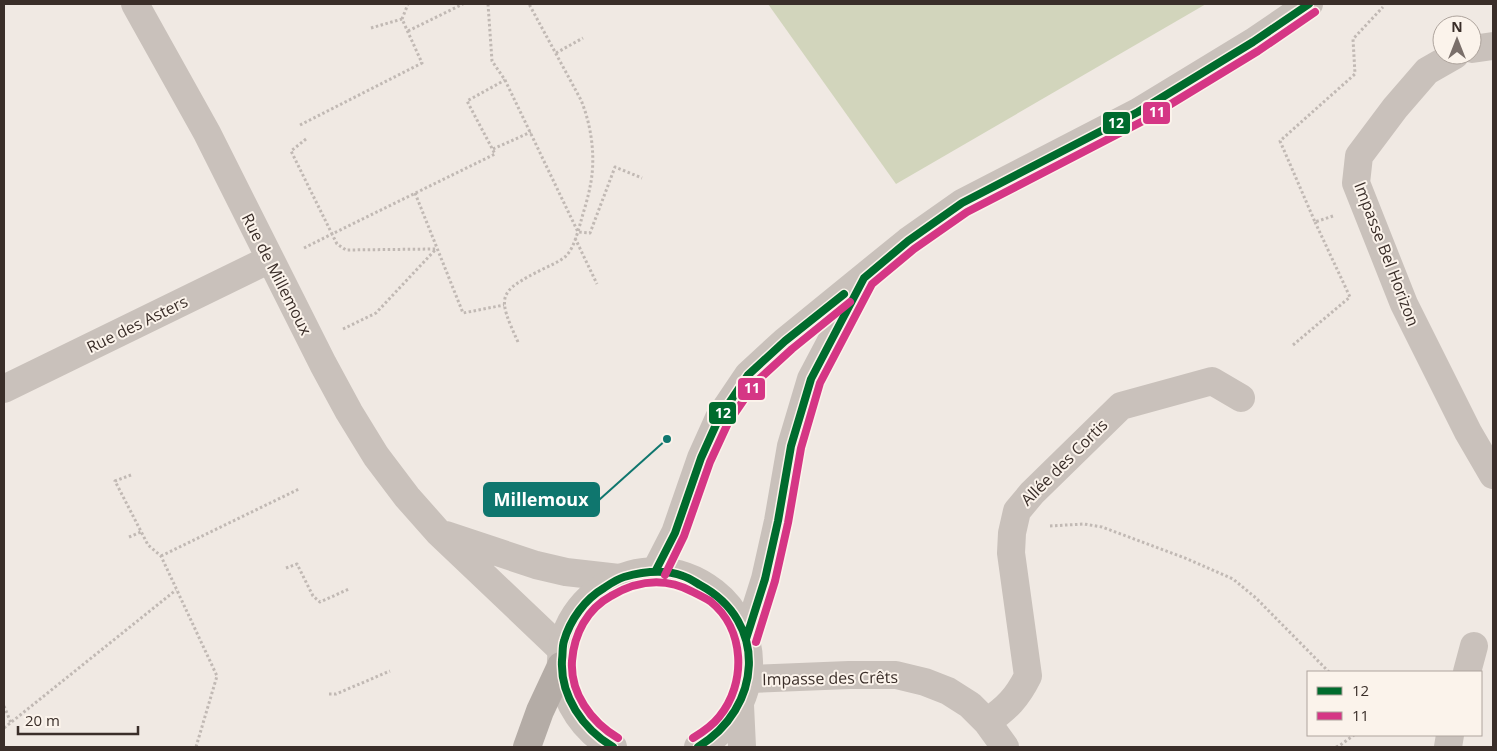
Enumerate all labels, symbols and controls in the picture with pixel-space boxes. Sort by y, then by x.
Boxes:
north arrow [1432,15,1482,65]
text: N [1451,17,1463,36]
line badge: 11 [1142,101,1171,125]
text: 11 [1149,102,1165,121]
line badge: 12 [1102,111,1131,135]
text: 12 [1108,113,1124,132]
street label: Impasse Bel Horizon [1349,179,1425,329]
street label: Rue de Millemoux [237,209,317,339]
street label: Rue des Asters [83,290,191,358]
line badge: 11 [737,377,766,401]
text: 11 [744,378,760,397]
line badge: 12 [708,401,737,425]
text: 12 [715,403,731,422]
street label: Allée des Cortis [1016,414,1112,510]
callout: Millemoux [484,483,599,516]
text: Millemoux [493,487,589,511]
street label: Impasse des Crêts [762,666,898,690]
legend [1307,671,1482,736]
text: 12 [1352,680,1369,700]
scale bar [18,704,138,736]
text: 11 [1352,705,1369,725]
text: 20 m [25,710,60,730]

